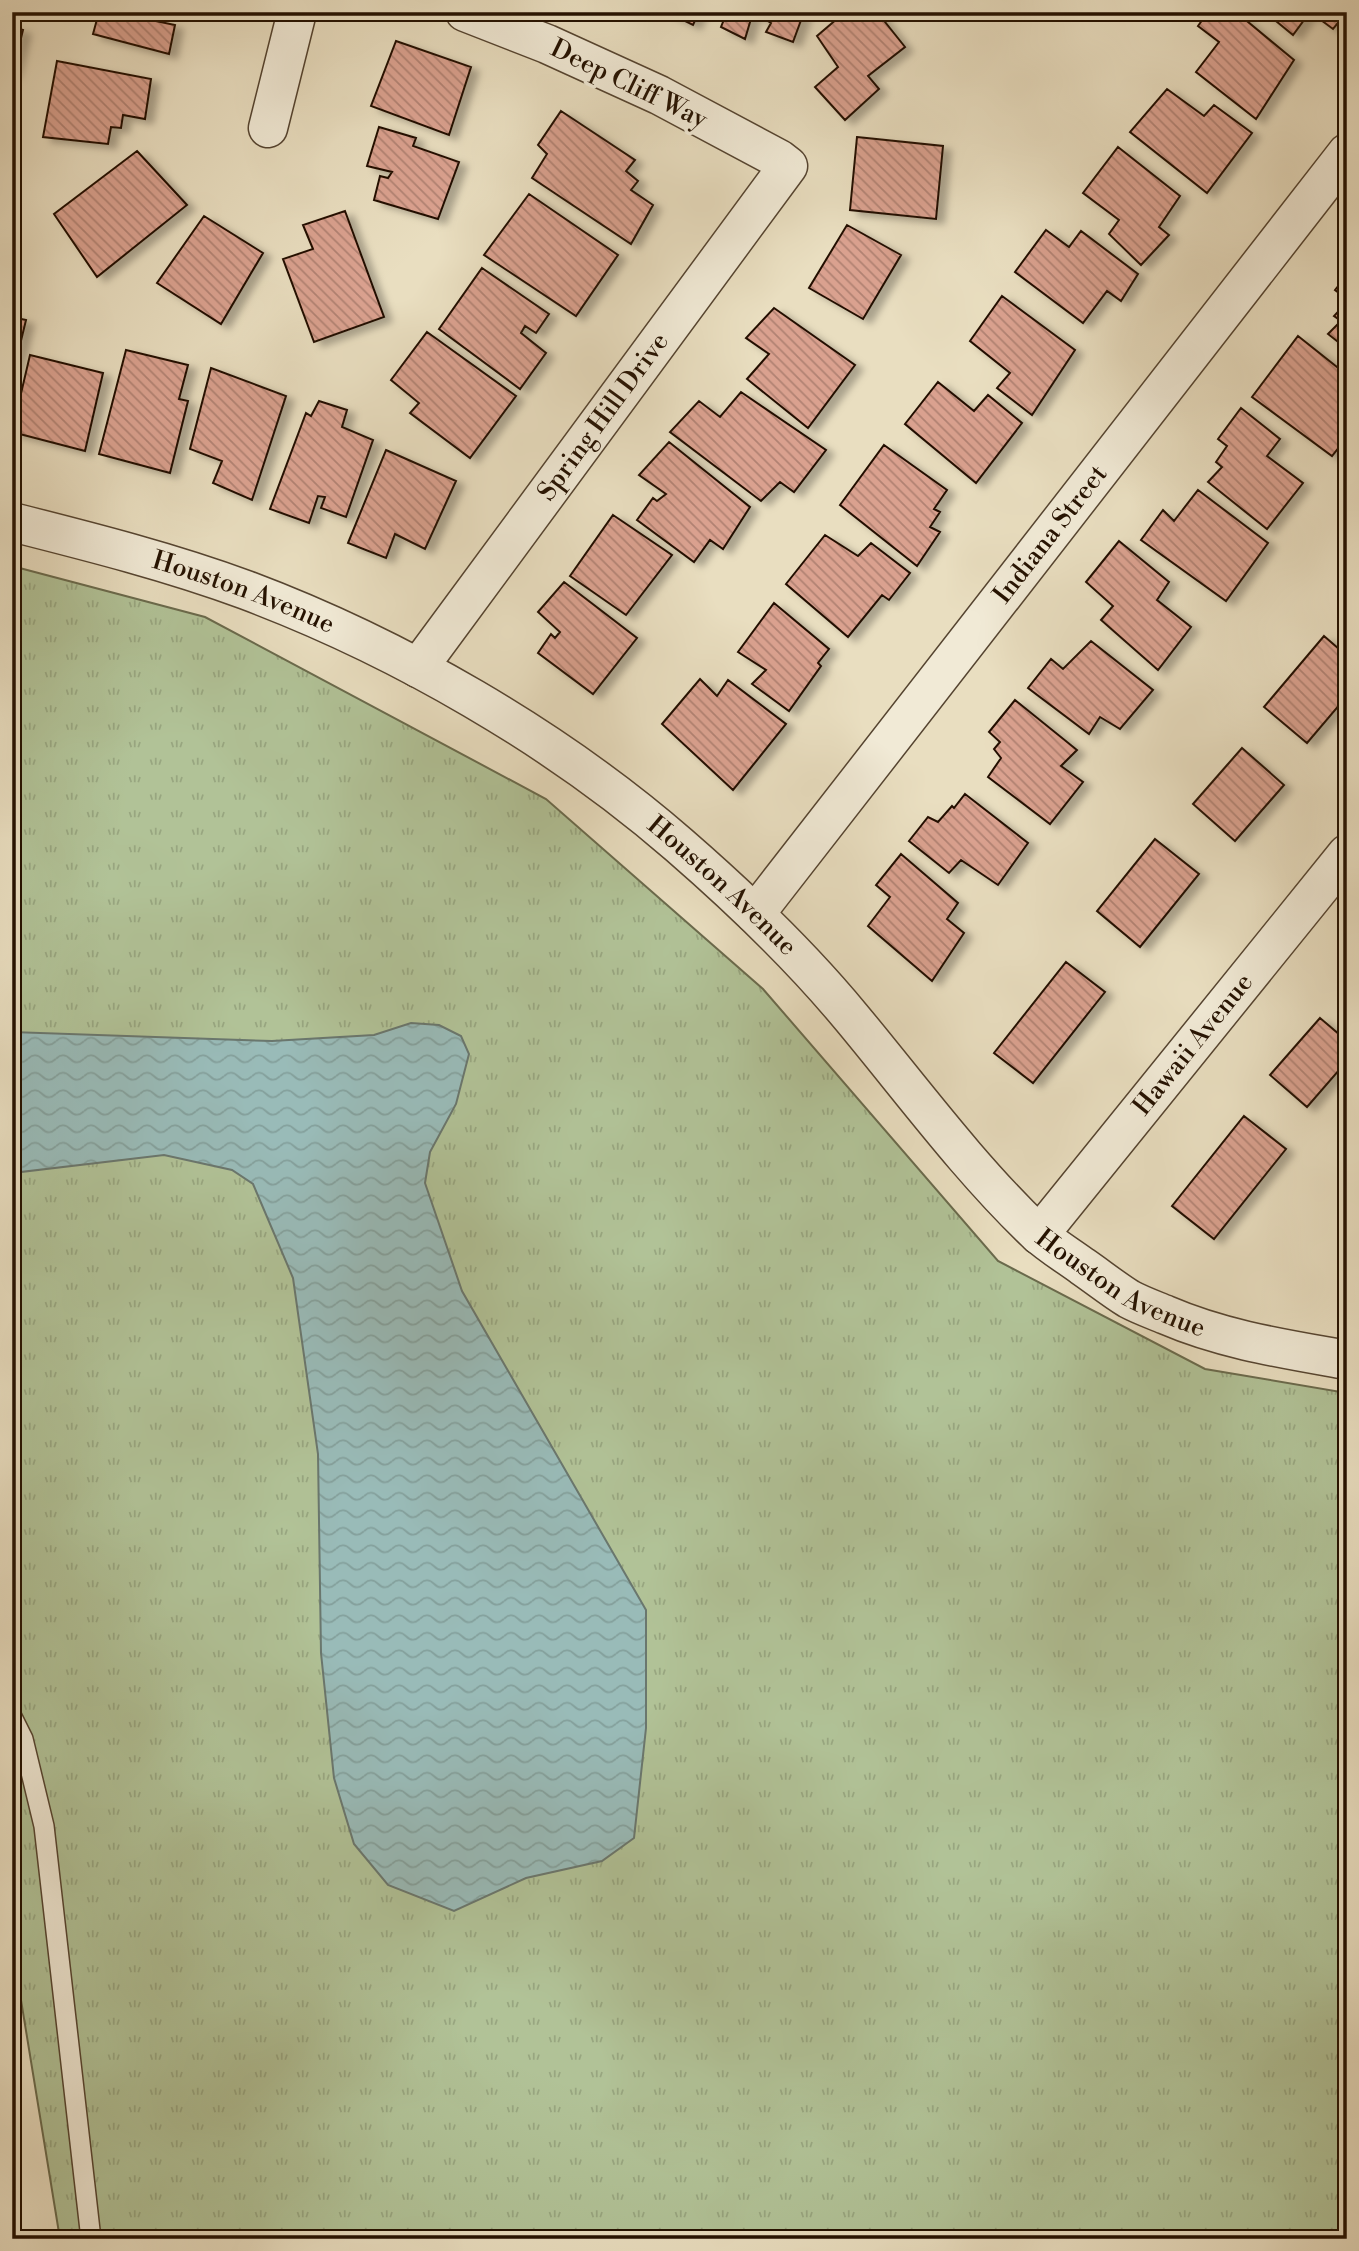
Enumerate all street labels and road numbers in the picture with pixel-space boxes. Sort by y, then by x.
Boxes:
street label: Deep Cliff Way [545,32,713,136]
street label: Spring Hill Drive [531,326,676,507]
street label: Indiana Street [987,459,1114,610]
street label: Houston Avenue [148,544,339,641]
street label: Houston Avenue [641,809,804,962]
street label: Hawaii Avenue [1126,967,1260,1122]
street label: Houston Avenue [1029,1222,1209,1344]

